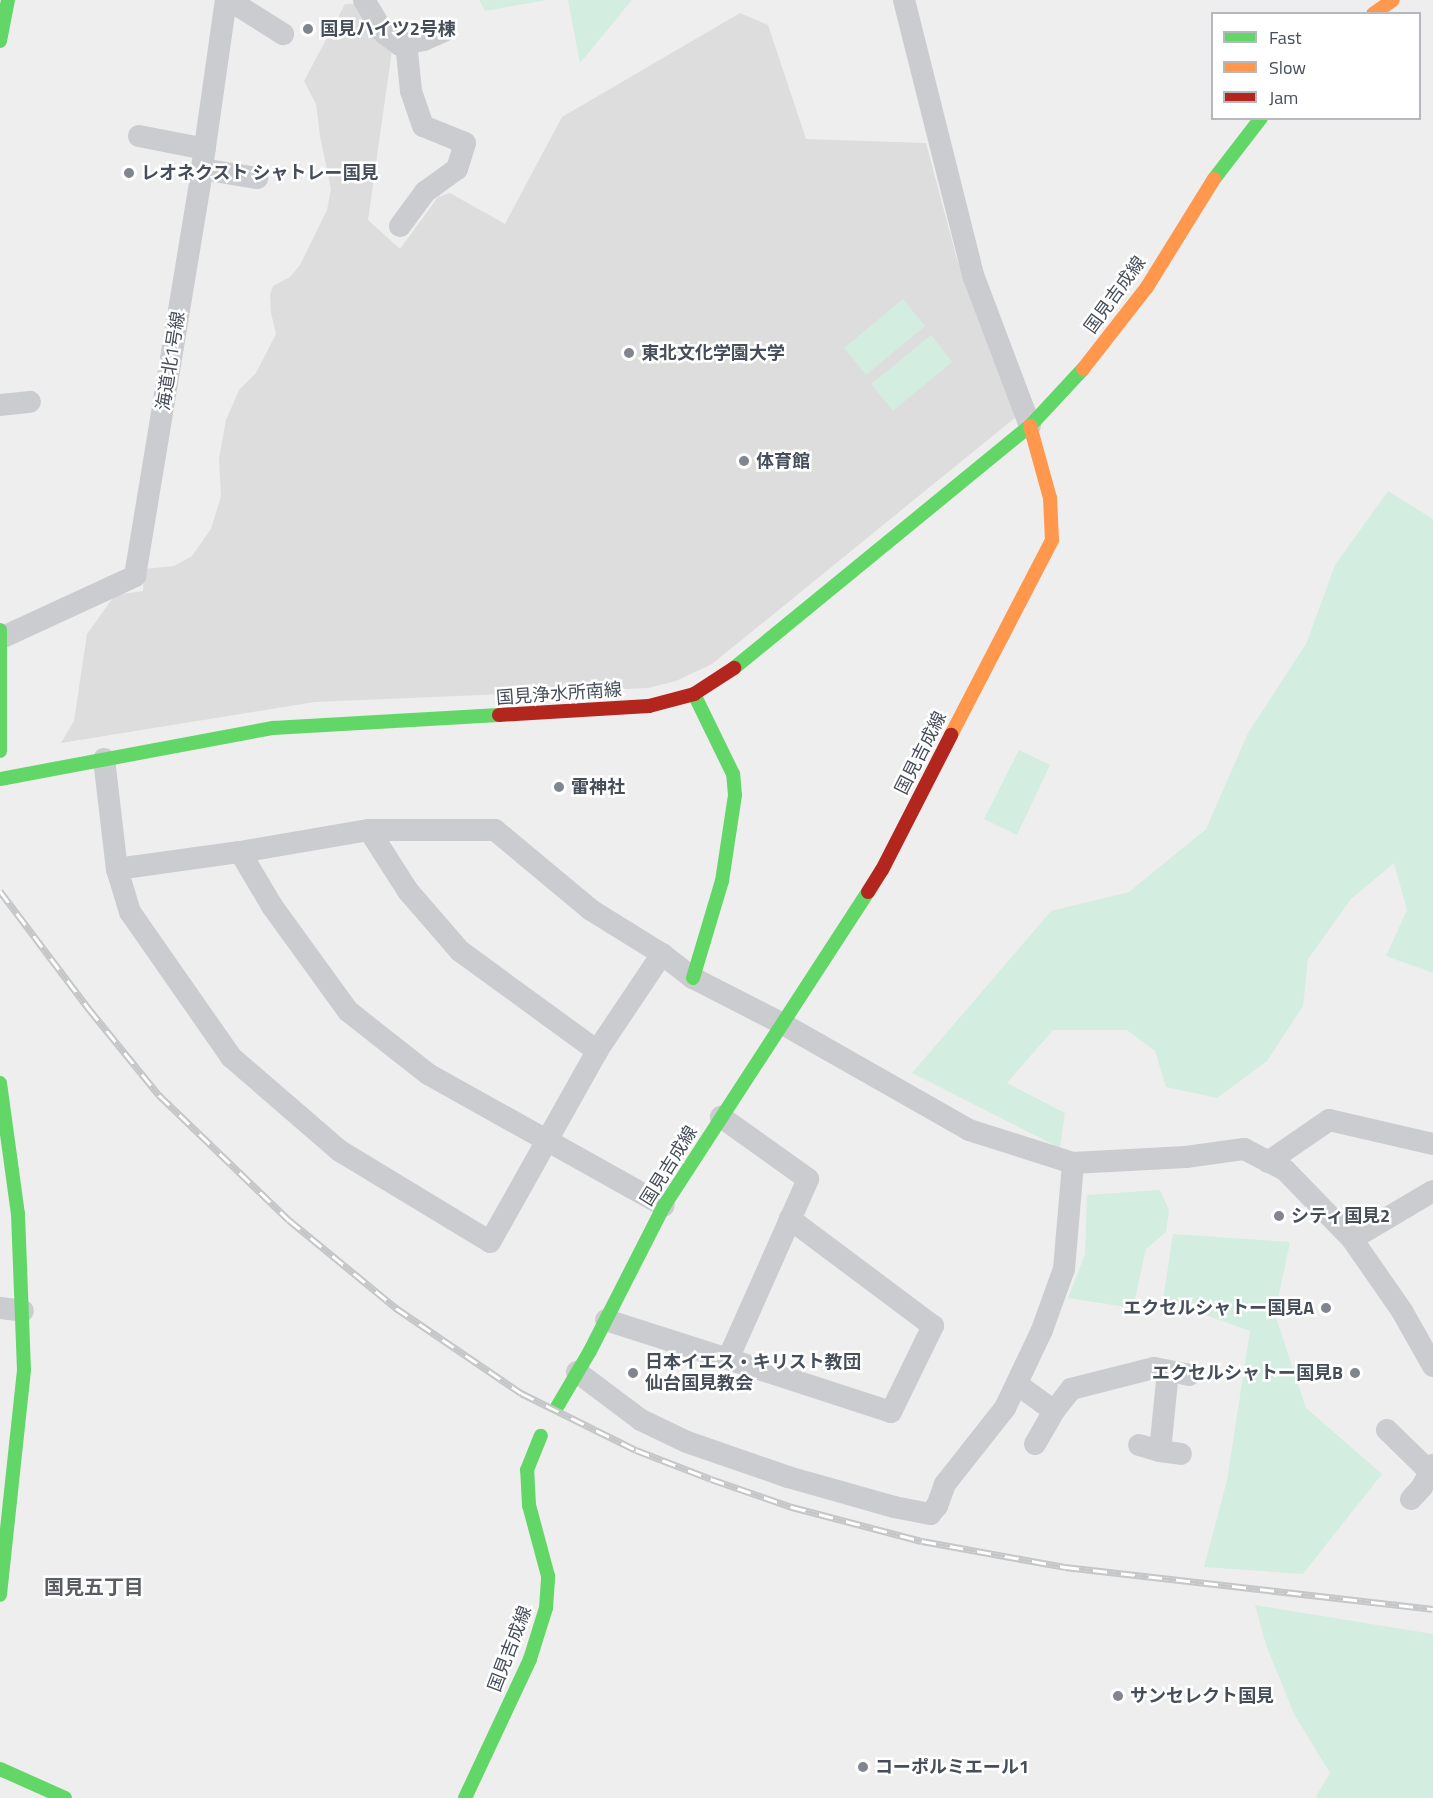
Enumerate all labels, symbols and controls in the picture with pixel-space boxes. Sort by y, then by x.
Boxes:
legend [1211,12,1421,120]
place label: 国見ハイツ2号棟 [320,18,456,40]
marker: 国見ハイツ2号棟 [301,22,315,36]
text: Fast [1269,24,1302,51]
text: Slow [1269,54,1306,81]
text: Jam [1269,84,1298,111]
place label: レオネクスト シャトレー国見 [141,162,379,184]
marker: レオネクスト シャトレー国見 [122,166,136,180]
street label: 国見吉成線 [1080,252,1150,338]
street label: 海道北1号線 [153,310,189,412]
place label: 東北文化学園大学 [641,342,785,364]
marker: 東北文化学園大学 [622,346,636,360]
place label: 体育館 [756,450,810,472]
marker: 体育館 [737,454,751,468]
street label: 国見浄水所南線 [495,679,623,709]
street label: 国見吉成線 [891,708,951,798]
place label: 雷神社 [571,776,625,798]
marker: 雷神社 [552,780,566,794]
street label: 国見吉成線 [636,1122,702,1210]
place label: シティ国見2 [1291,1205,1391,1227]
marker: シティ国見2 [1272,1209,1286,1223]
place label: エクセルシャトー国見A [1123,1297,1314,1319]
marker: エクセルシャトー国見A [1319,1301,1333,1315]
place label: 日本イエス・キリスト教団 仙台国見教会 [645,1352,861,1394]
place label: エクセルシャトー国見B [1152,1362,1343,1384]
marker: 日本イエス・キリスト教団 仙台国見教会 [626,1366,640,1380]
marker: エクセルシャトー国見B [1348,1366,1362,1380]
district label: 国見五丁目 [44,1574,144,1598]
street label: 国見吉成線 [484,1603,536,1695]
place label: サンセレクト国見 [1130,1685,1274,1707]
marker: サンセレクト国見 [1111,1689,1125,1703]
place label: コーポルミエール1 [875,1756,1029,1778]
marker: コーポルミエール1 [856,1760,870,1774]

